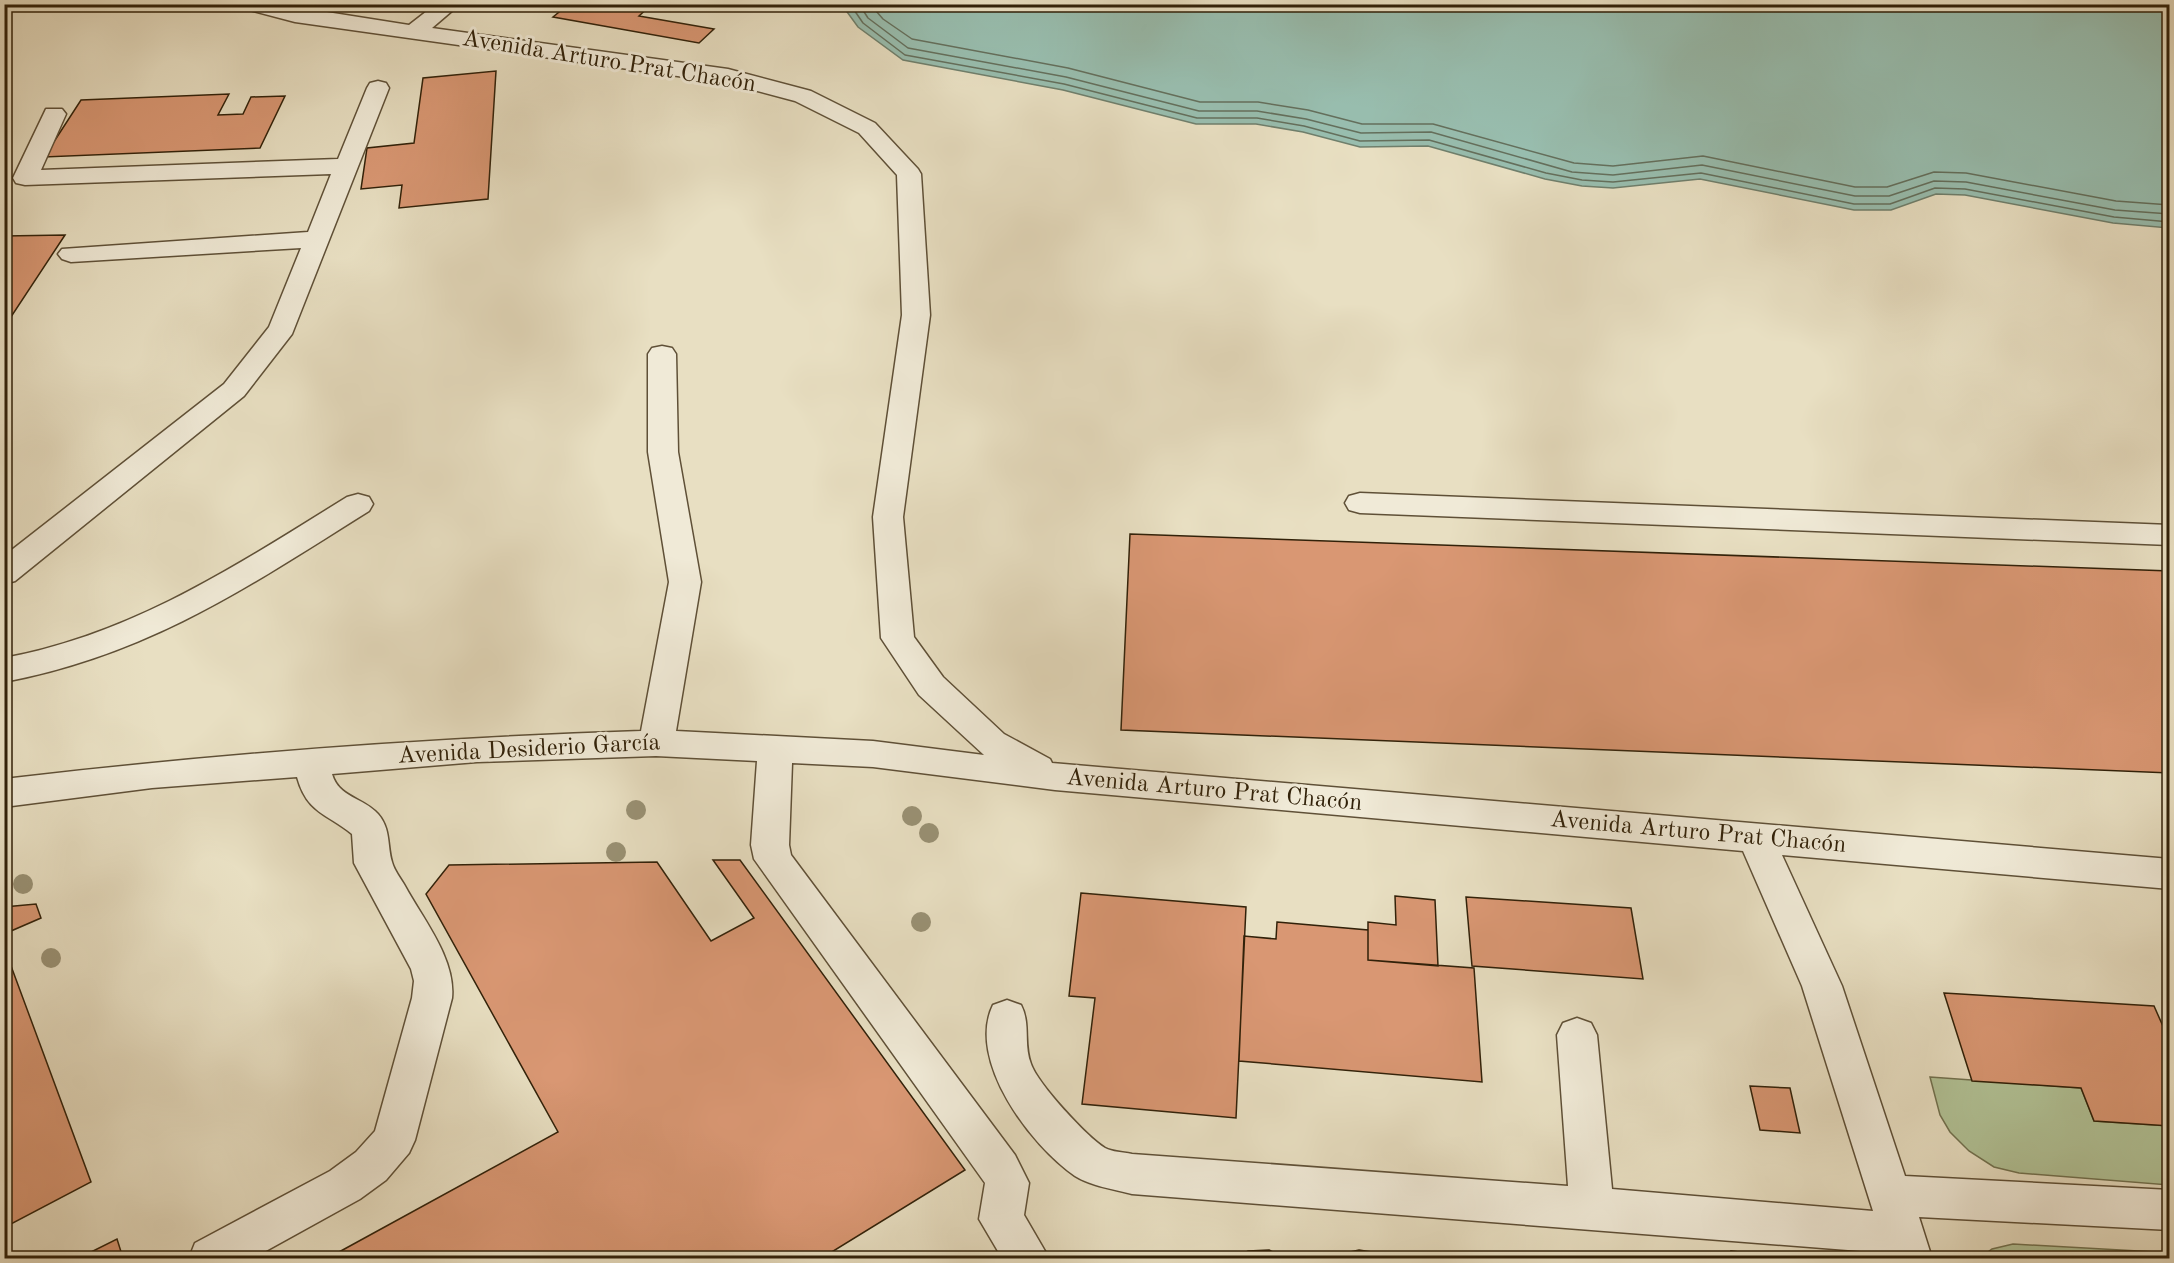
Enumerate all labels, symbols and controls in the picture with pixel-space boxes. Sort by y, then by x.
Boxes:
street label: Avenida Arturo Prat Chacón [460,27,758,97]
street label: Avenida Desiderio García [397,731,661,769]
street label: Avenida Arturo Prat Chacón [1065,766,1363,816]
street label: Avenida Arturo Prat Chacón [1549,808,1847,858]

